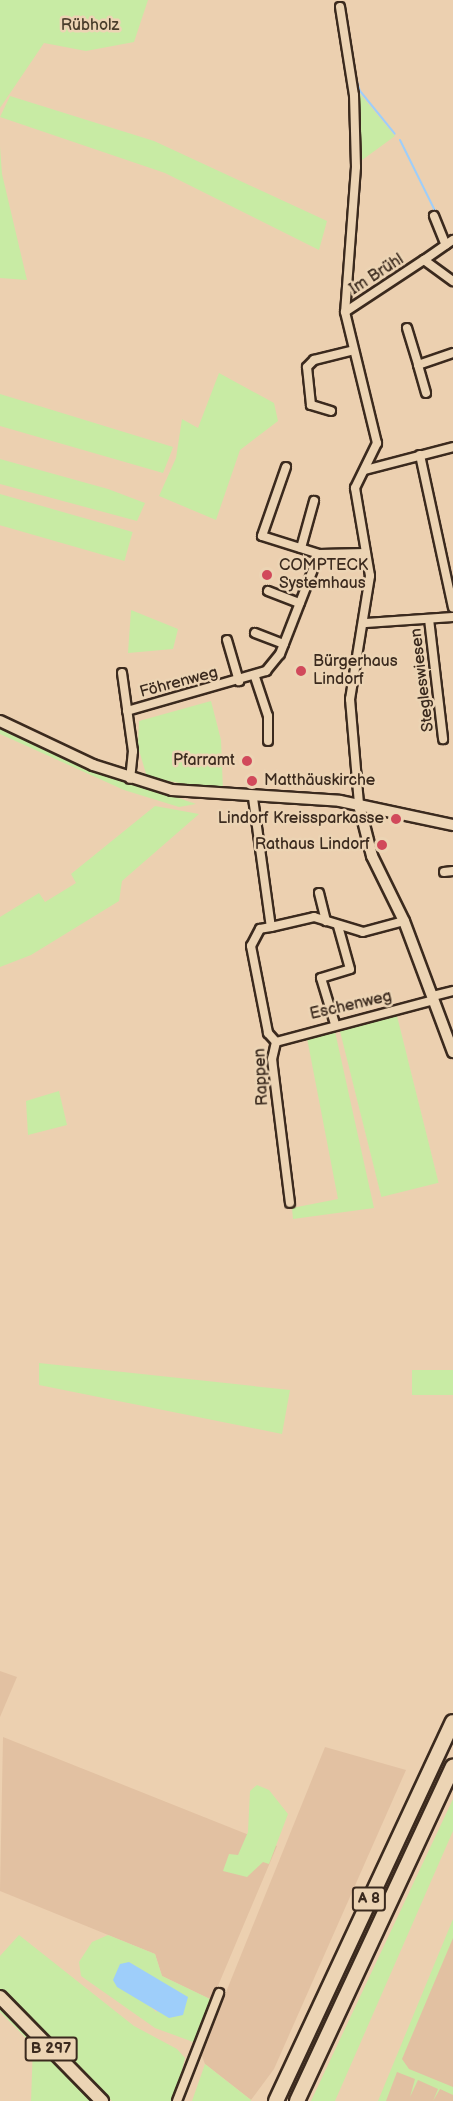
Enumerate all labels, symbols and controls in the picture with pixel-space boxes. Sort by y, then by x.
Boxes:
park label: Rübholz [61,16,119,36]
street label: Im Brühl [346,250,408,300]
place label: COMPTECK Systemhaus [279,556,368,594]
marker: COMPTECK Systemhaus [260,568,274,582]
street label: Stegleswiesen [407,627,439,733]
place label: Bürgerhaus Lindorf [313,652,398,690]
street label: Föhrenweg [138,663,220,703]
marker: Bürgerhaus Lindorf [294,664,308,678]
place label: Pfarramt [173,751,235,771]
marker: Pfarramt [240,754,254,768]
place label: Matthäuskirche [264,771,375,791]
marker: Matthäuskirche [245,774,259,788]
place label: Lindorf Kreissparkasse [218,809,384,829]
marker: Lindorf Kreissparkasse [389,812,403,826]
place label: Rathaus Lindorf [255,835,370,855]
marker: Rathaus Lindorf [375,838,389,852]
street label: Eschenweg [308,987,394,1025]
street label: Rappen [251,1048,273,1106]
road number: A 8 [351,1887,387,1911]
road number: B 297 [24,2037,78,2061]

